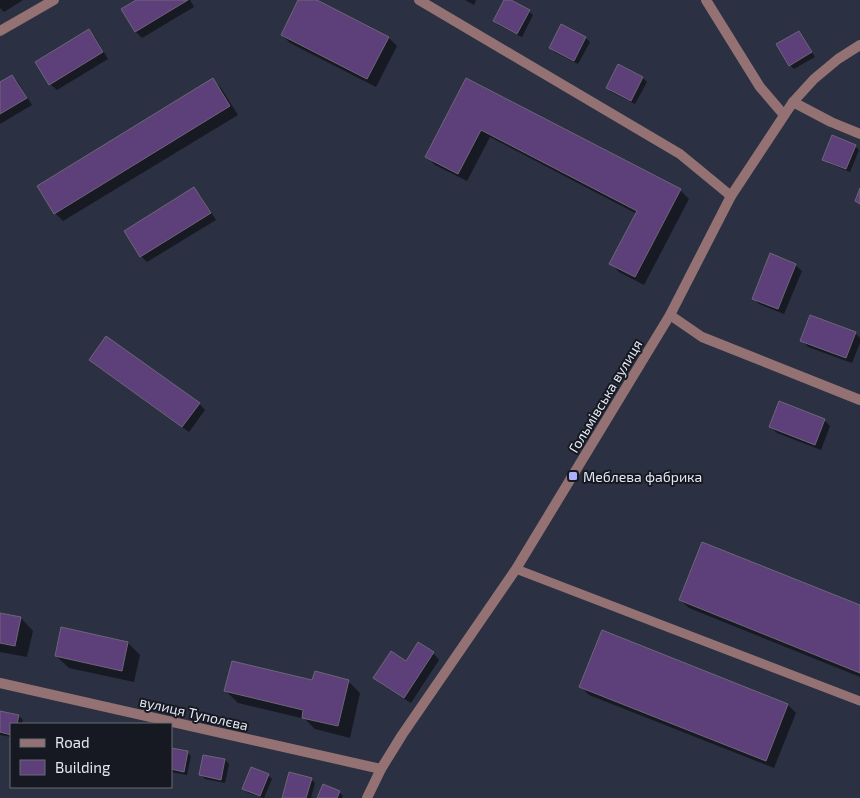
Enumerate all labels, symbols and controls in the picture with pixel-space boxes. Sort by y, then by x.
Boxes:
street label: Гольмівська вулиця [565,336,645,456]
place label: Меблева фабрика [583,468,702,485]
marker: Меблева фабрика [567,470,579,482]
street label: вулиця Туполєва [138,692,250,734]
legend [10,723,172,788]
text: Road [55,733,90,751]
text: Building [55,758,111,776]

